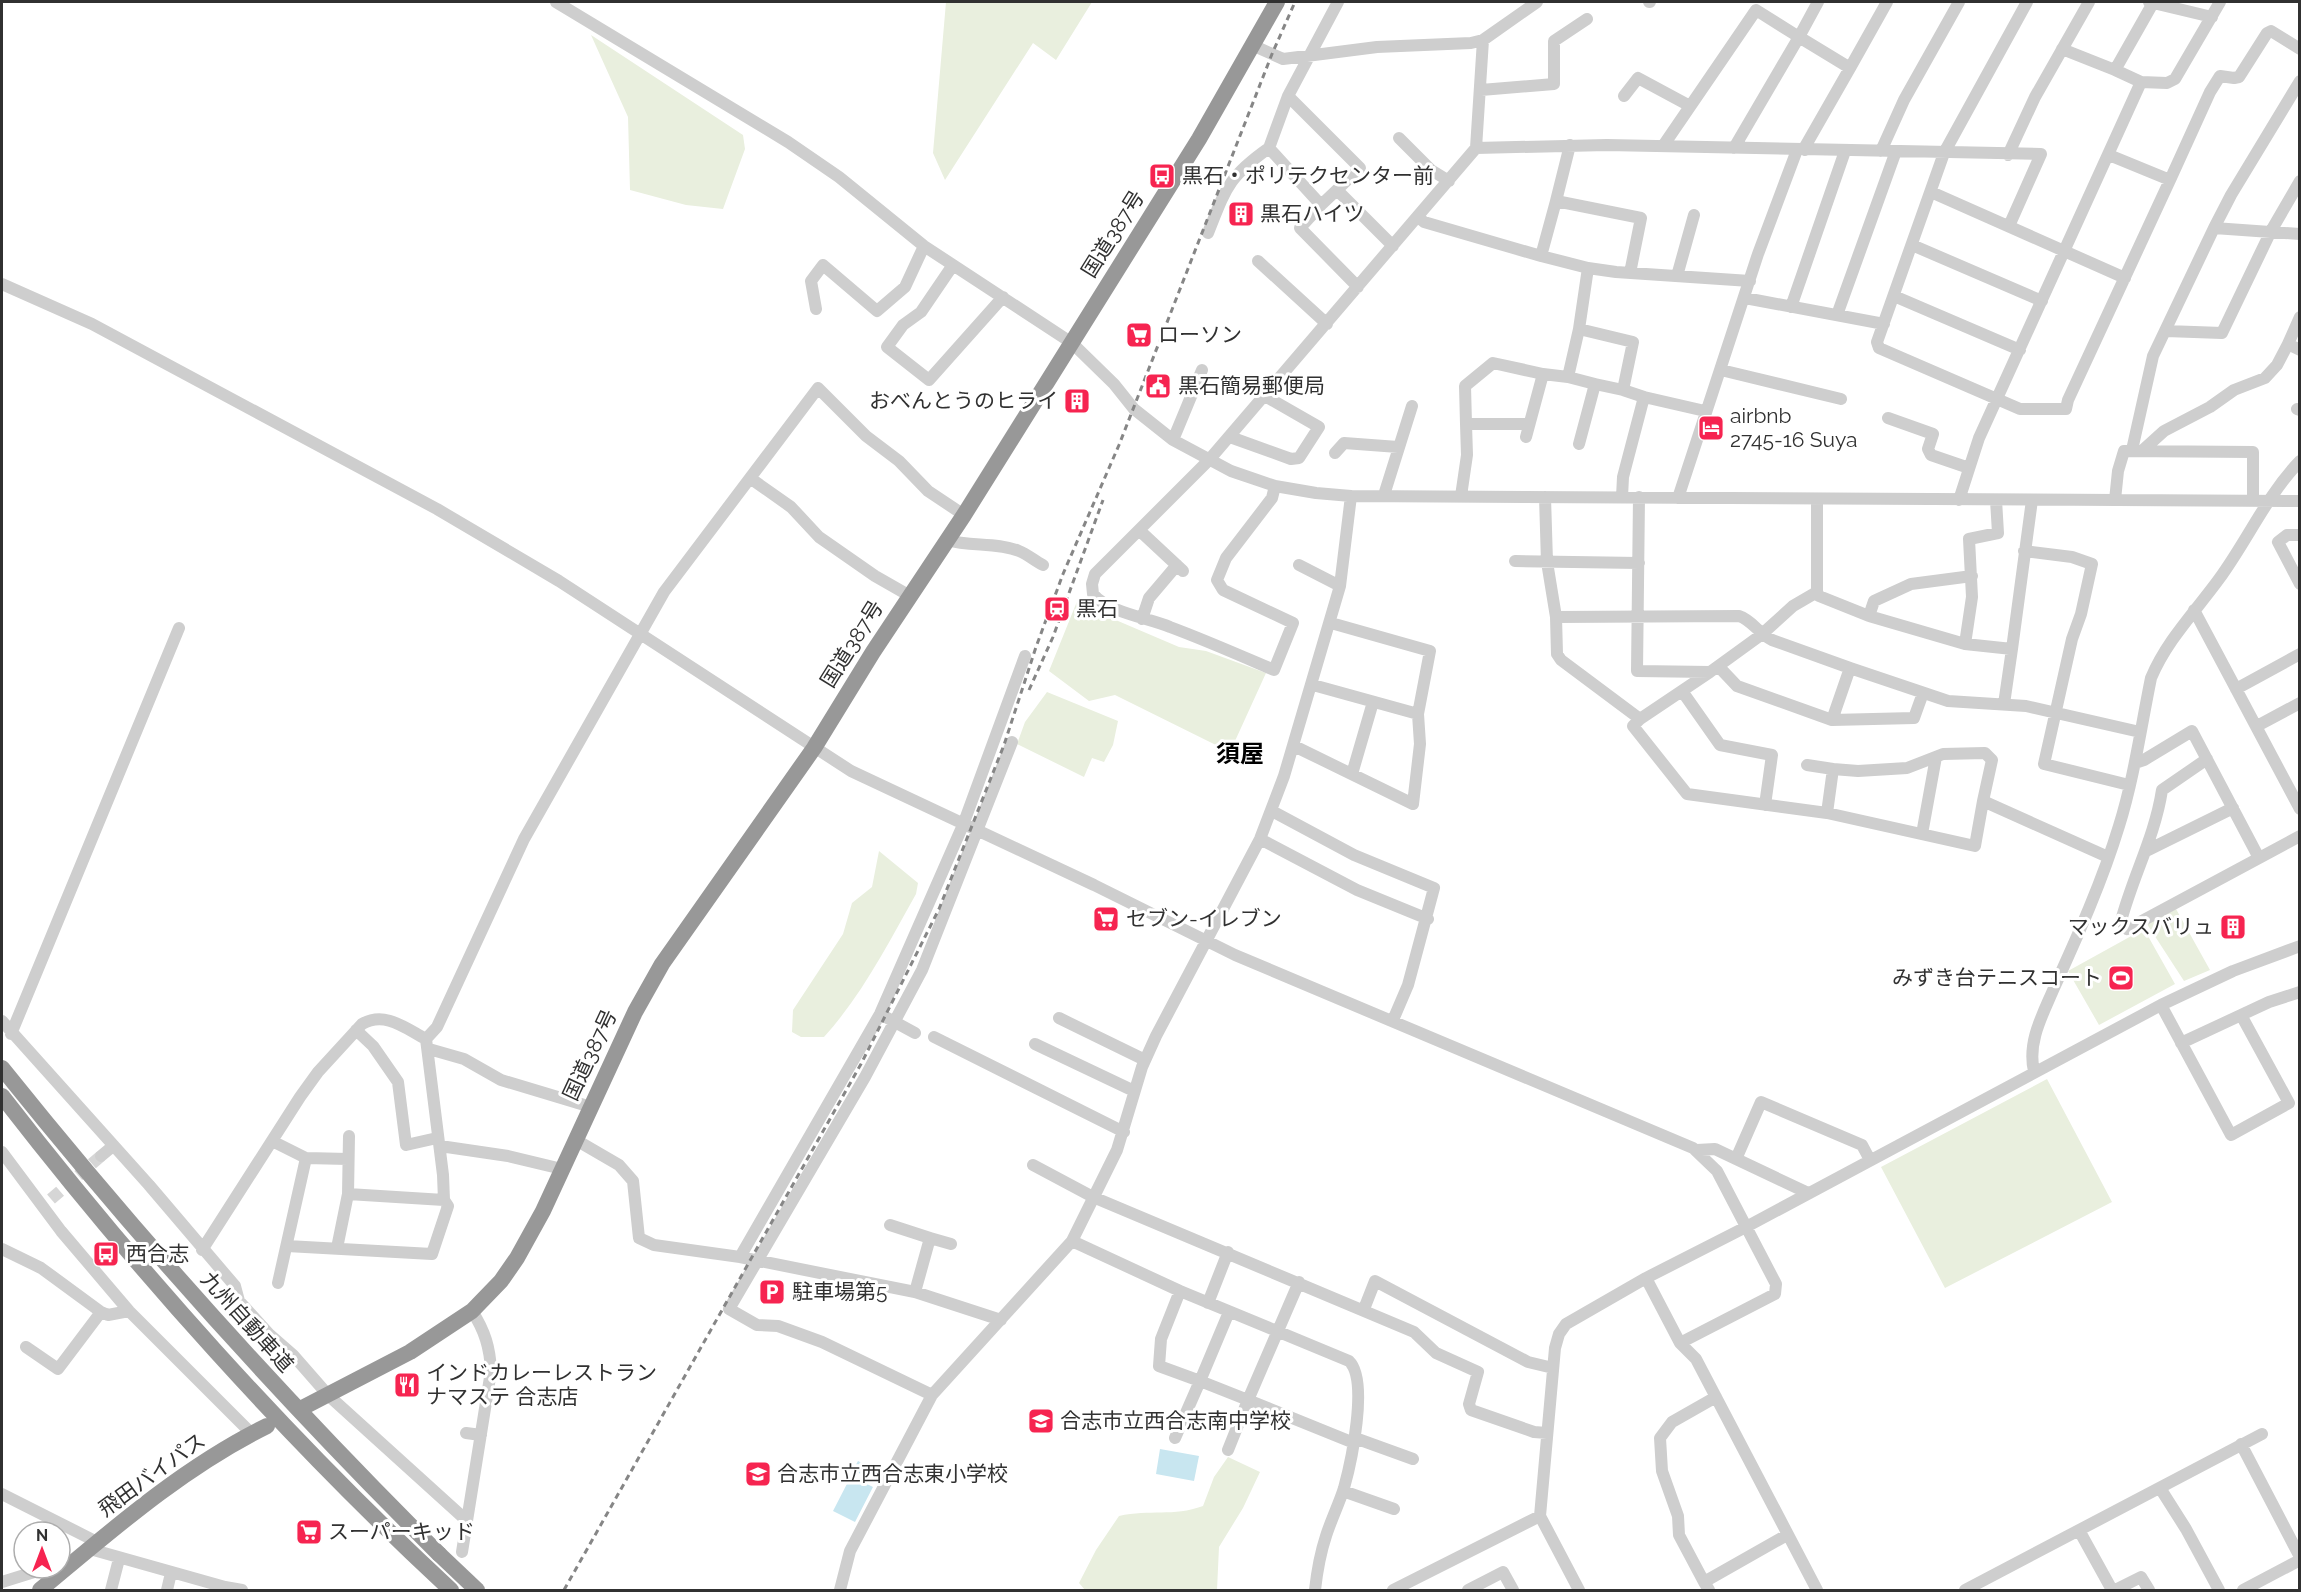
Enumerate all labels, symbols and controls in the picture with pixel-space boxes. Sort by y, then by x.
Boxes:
bus stop icon: 黒石・ポリテクセンター前 [1147,161,1177,191]
place label: 黒石・ポリテクセンター前 [1182,163,1434,188]
street label: 国道387号 [1076,186,1149,282]
building icon: 黒石ハイツ [1226,199,1256,229]
place label: 黒石ハイツ [1260,201,1365,226]
supermarket icon: ローソン [1124,320,1154,350]
place label: ローソン [1158,322,1242,347]
public building icon: 黒石簡易郵便局 [1143,371,1173,401]
place label: 黒石簡易郵便局 [1178,373,1325,398]
building icon: おべんとうのヒライ [1062,386,1092,416]
place label: おべんとうのヒライ [869,388,1058,413]
place label: airbnb 2745-16 Suya [1730,403,1857,452]
hotel icon: airbnb 2745-16 Suya [1696,413,1726,443]
station icon: 黒石 [1042,594,1072,624]
street label: 国道387号 [815,596,888,692]
place label: 黒石 [1076,596,1118,621]
district label: 須屋 [1216,739,1264,768]
supermarket icon: セブン-イレブン [1091,904,1121,934]
place label: セブン-イレブン [1126,906,1282,931]
building icon: マックスバリュ [2218,912,2248,942]
place label: マックスバリュ [2068,914,2214,939]
sports icon: みずき台テニスコート [2106,963,2136,993]
place label: みずき台テニスコート [1892,965,2102,990]
street label: 国道387号 [558,1005,622,1104]
bus stop icon: 西合志 [91,1239,121,1269]
place label: 西合志 [126,1241,189,1266]
street label: 九州自動車道 [196,1266,299,1377]
parking icon: 駐車場第5 [757,1277,787,1307]
place label: 駐車場第5 [792,1279,887,1304]
place label: インドカレーレストラン ナマステ 合志店 [426,1360,657,1409]
restaurant icon: インドカレーレストラン ナマステ 合志店 [392,1370,422,1400]
school or university icon: 合志市立西合志南中学校 [1026,1406,1056,1436]
place label: 合志市立西合志南中学校 [1060,1408,1291,1433]
street label: 飛田バイパス [94,1428,210,1522]
school or university icon: 合志市立西合志東小学校 [743,1459,773,1489]
place label: 合志市立西合志東小学校 [777,1461,1008,1486]
supermarket icon: スーパーキッド [294,1517,324,1547]
place label: スーパーキッド [328,1519,475,1544]
north arrow [12,1520,72,1580]
text: N [36,1526,48,1545]

